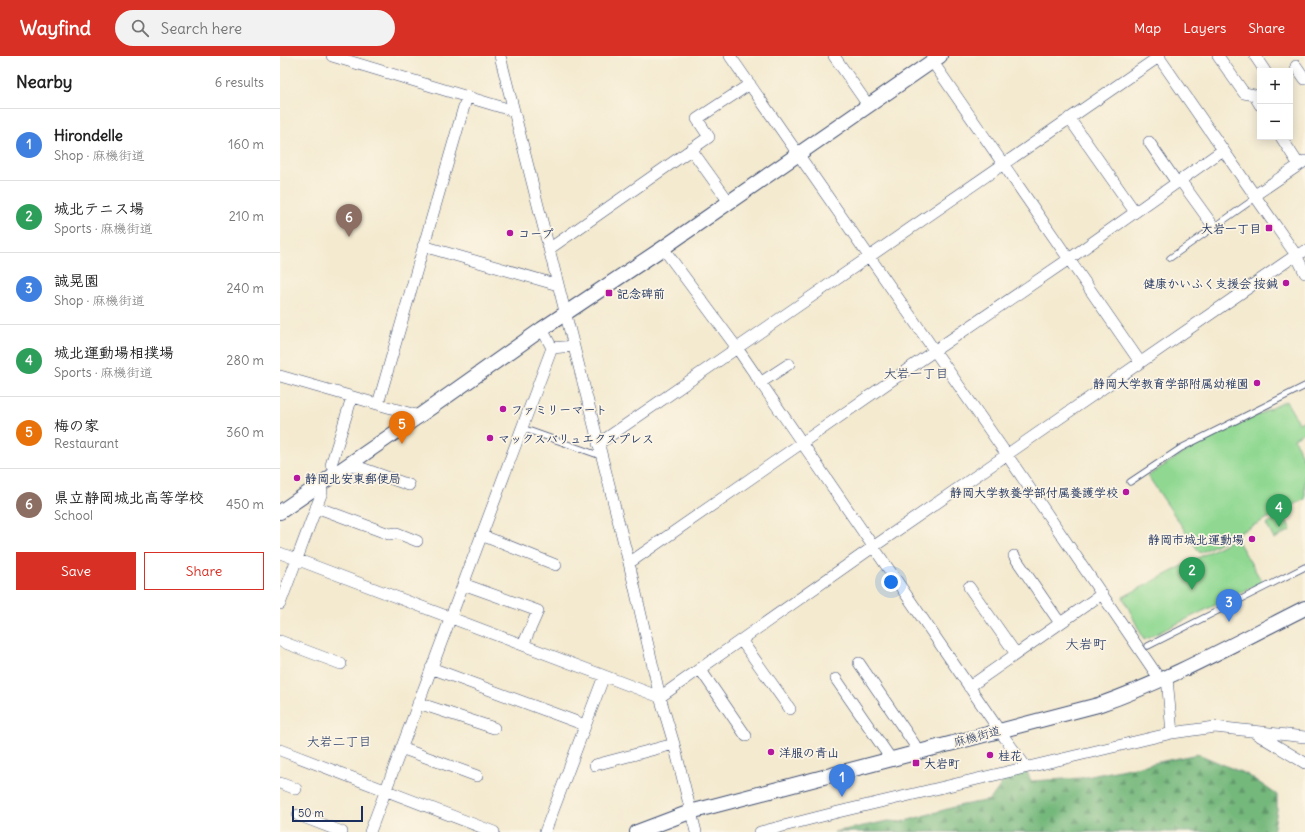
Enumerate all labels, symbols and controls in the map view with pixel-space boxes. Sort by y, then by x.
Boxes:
search box [115,10,395,46]
text: Wayfind [20,16,91,40]
icon: search [129,17,151,39]
text: Search here [161,19,242,38]
text: Map [1134,19,1161,37]
text: Layers [1183,19,1226,37]
text: Share [1248,19,1285,37]
map controls [1257,68,1293,140]
button: + [1257,68,1293,104]
text: Nearby [16,71,72,93]
text: 6 results [215,74,264,91]
button: − [1257,104,1293,140]
text: Hirondelle [54,126,123,145]
text: 1 [26,136,32,153]
text: 160 m [228,136,264,153]
text: Shop · 麻機街道 [54,147,145,164]
text: 城北テニス場 [54,199,144,218]
pin: 6 [336,204,362,237]
text: 2 [25,208,33,225]
text: 210 m [229,208,264,225]
text: Sports · 麻機街道 [54,220,153,237]
place label: 大岩一丁目 [1201,221,1261,236]
marker: 大岩一丁目 [1264,223,1274,233]
place label: コープ [518,226,554,241]
marker: コープ [505,228,515,238]
text: 誠晃園 [54,271,99,290]
place label: 健康かいふく支援会 按鍼 [1143,276,1278,291]
marker: 健康かいふく支援会 按鍼 [1281,278,1291,288]
text: 3 [25,280,33,297]
text: 240 m [227,280,264,297]
place label: 記念碑前 [617,286,665,301]
marker: 記念碑前 [604,288,614,298]
text: Shop · 麻機街道 [54,292,145,309]
text: 城北運動場相撲場 [54,343,174,362]
text: 4 [25,352,33,369]
text: 280 m [226,352,264,369]
text: Sports · 麻機街道 [54,364,153,381]
district label: 大岩一丁目 [883,365,949,382]
place label: 静岡大学教育学部附属幼稚園 [1093,376,1249,391]
marker: 静岡大学教育学部附属幼稚園 [1252,378,1262,388]
place label: ファミリーマート [511,402,607,417]
marker: ファミリーマート [498,404,508,414]
pin: 5 [389,411,415,444]
text: 梅の家 [54,416,99,435]
text: 5 [25,424,33,441]
text: 360 m [226,424,264,441]
place label: マックスバリュエクスプレス [498,431,654,446]
marker: マックスバリュエクスプレス [485,433,495,443]
text: Restaurant [54,435,119,452]
place label: 静岡北安東郵便局 [305,471,401,486]
marker: 静岡北安東郵便局 [292,473,302,483]
place label: 静岡大学教養学部付属養護学校 [950,485,1118,500]
marker: 静岡大学教養学部付属養護学校 [1121,487,1131,497]
text: 県立静岡城北高等学校 [54,488,204,507]
pin: 4 [1266,494,1292,527]
text: 6 [25,496,33,513]
text: 450 m [226,496,264,513]
text: School [54,507,93,524]
place label: 静岡市城北運動場 [1148,532,1244,547]
marker: 静岡市城北運動場 [1247,534,1257,544]
button: Save [16,552,136,590]
button: Share [144,552,264,590]
pin: 2 [1179,557,1205,590]
your location [881,572,901,592]
pin: 3 [1216,589,1242,622]
district label: 大岩町 [1065,635,1107,653]
street label: 麻機街道 [952,723,1002,749]
district label: 大岩二丁目 [306,733,372,750]
place label: 洋服の青山 [779,745,839,760]
marker: 洋服の青山 [766,747,776,757]
place label: 桂花 [998,748,1022,763]
marker: 桂花 [985,750,995,760]
place label: 大岩町 [924,756,960,771]
marker: 大岩町 [911,758,921,768]
pin: 1 [829,764,855,797]
scale bar [292,804,363,823]
text: 50 m [298,806,324,820]

